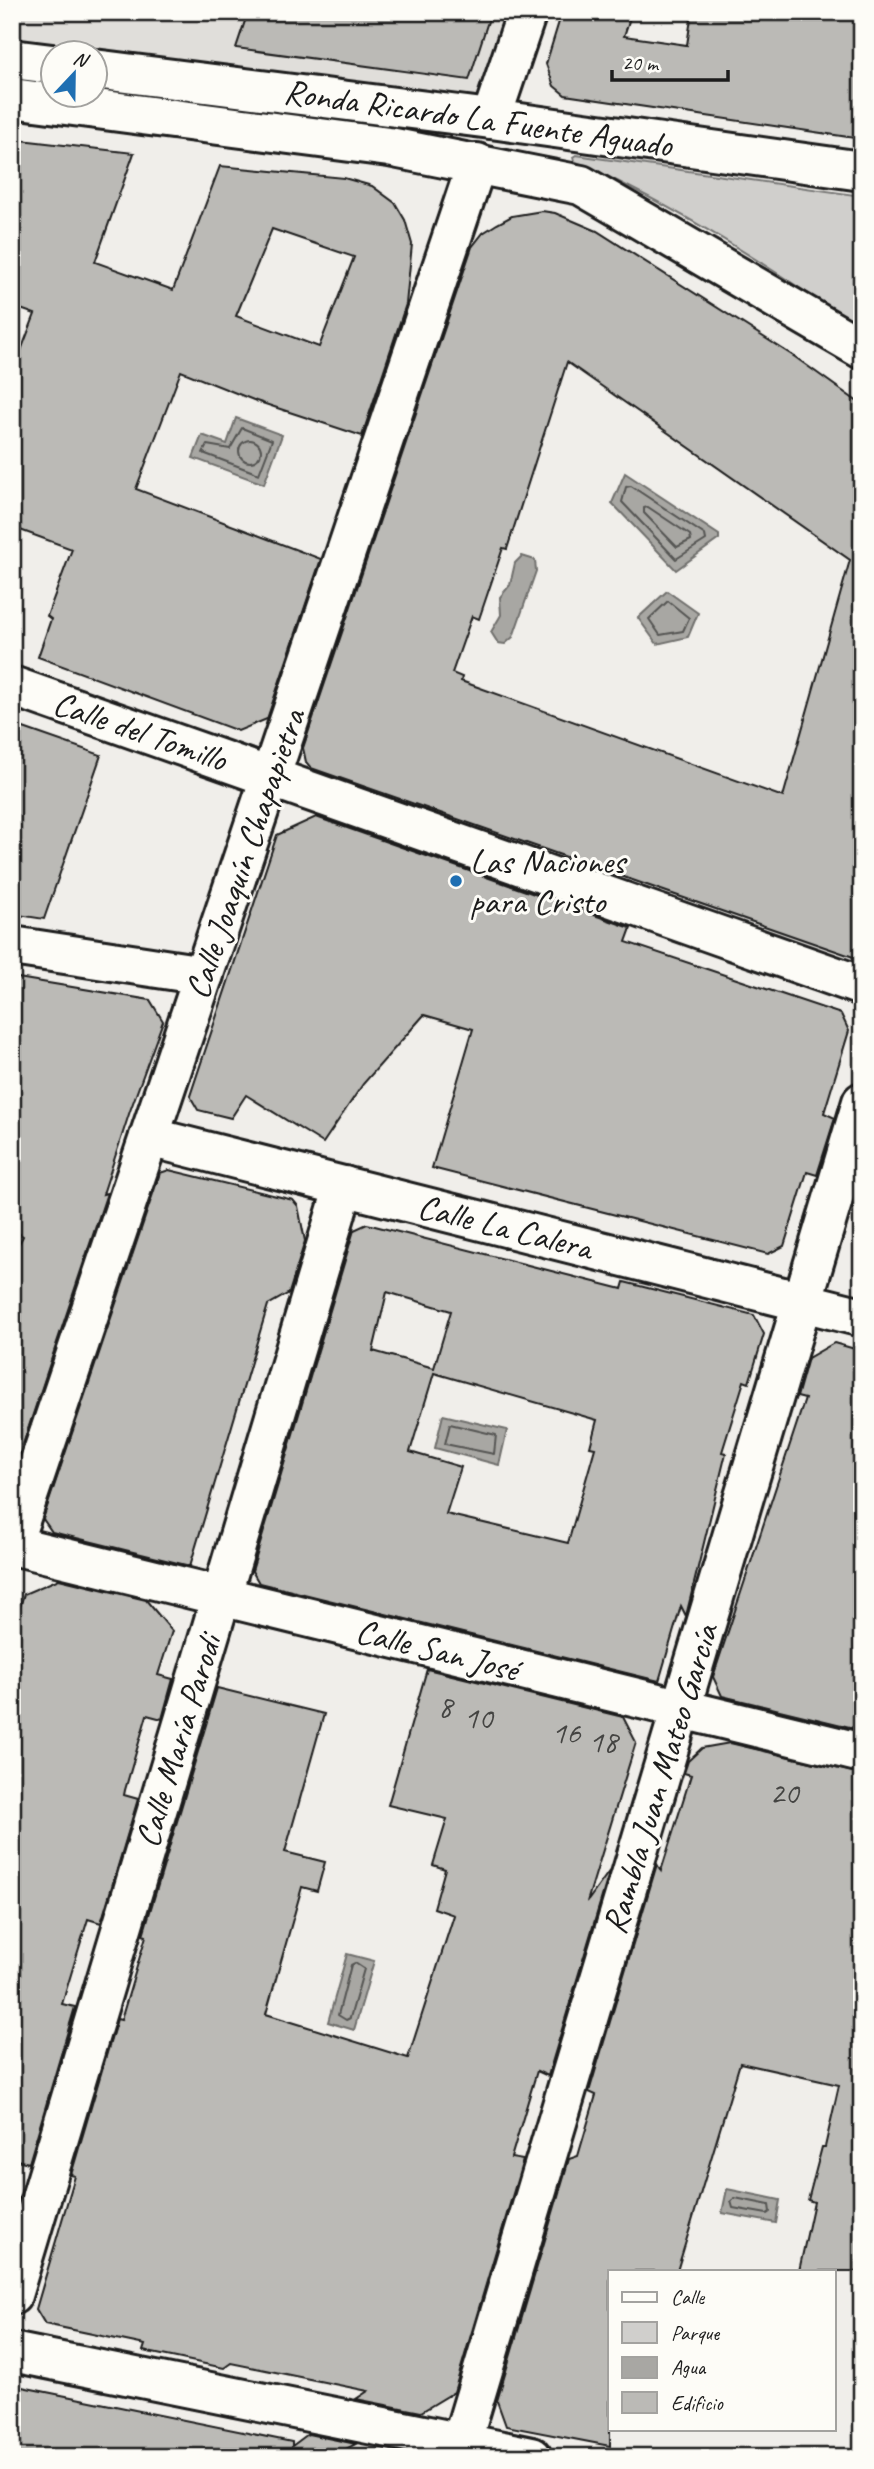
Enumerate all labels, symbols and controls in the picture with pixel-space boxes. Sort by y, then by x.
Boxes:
north arrow [38,38,108,108]
scale bar [612,38,727,82]
text: N [70,46,93,74]
text: 20 m [622,50,660,76]
street label: Ronda Ricardo La Fuente Aguado [281,69,676,168]
street label: Calle del Tomillo [47,680,234,782]
street label: Calle Joaquín Chapapietra [174,702,316,1005]
place label: Las Naciones para Cristo [470,839,628,924]
marker: Las Naciones para Cristo [448,873,464,889]
street label: Calle La Calera [413,1184,599,1271]
street label: Calle San José [351,1608,528,1693]
street label: Rambla Juan Mateo García [591,1616,729,1939]
street label: Calle María Parodi [124,1625,233,1853]
house number: 8 [438,1686,455,1727]
house number: 10 [464,1697,495,1738]
house number: 16 [552,1712,582,1753]
house number: 18 [589,1721,620,1762]
house number: 20 [770,1772,801,1813]
legend [608,2270,836,2430]
text: Calle [671,2284,705,2310]
text: Parque [671,2320,720,2346]
text: Agua [671,2354,707,2380]
text: Edificio [671,2390,724,2416]

